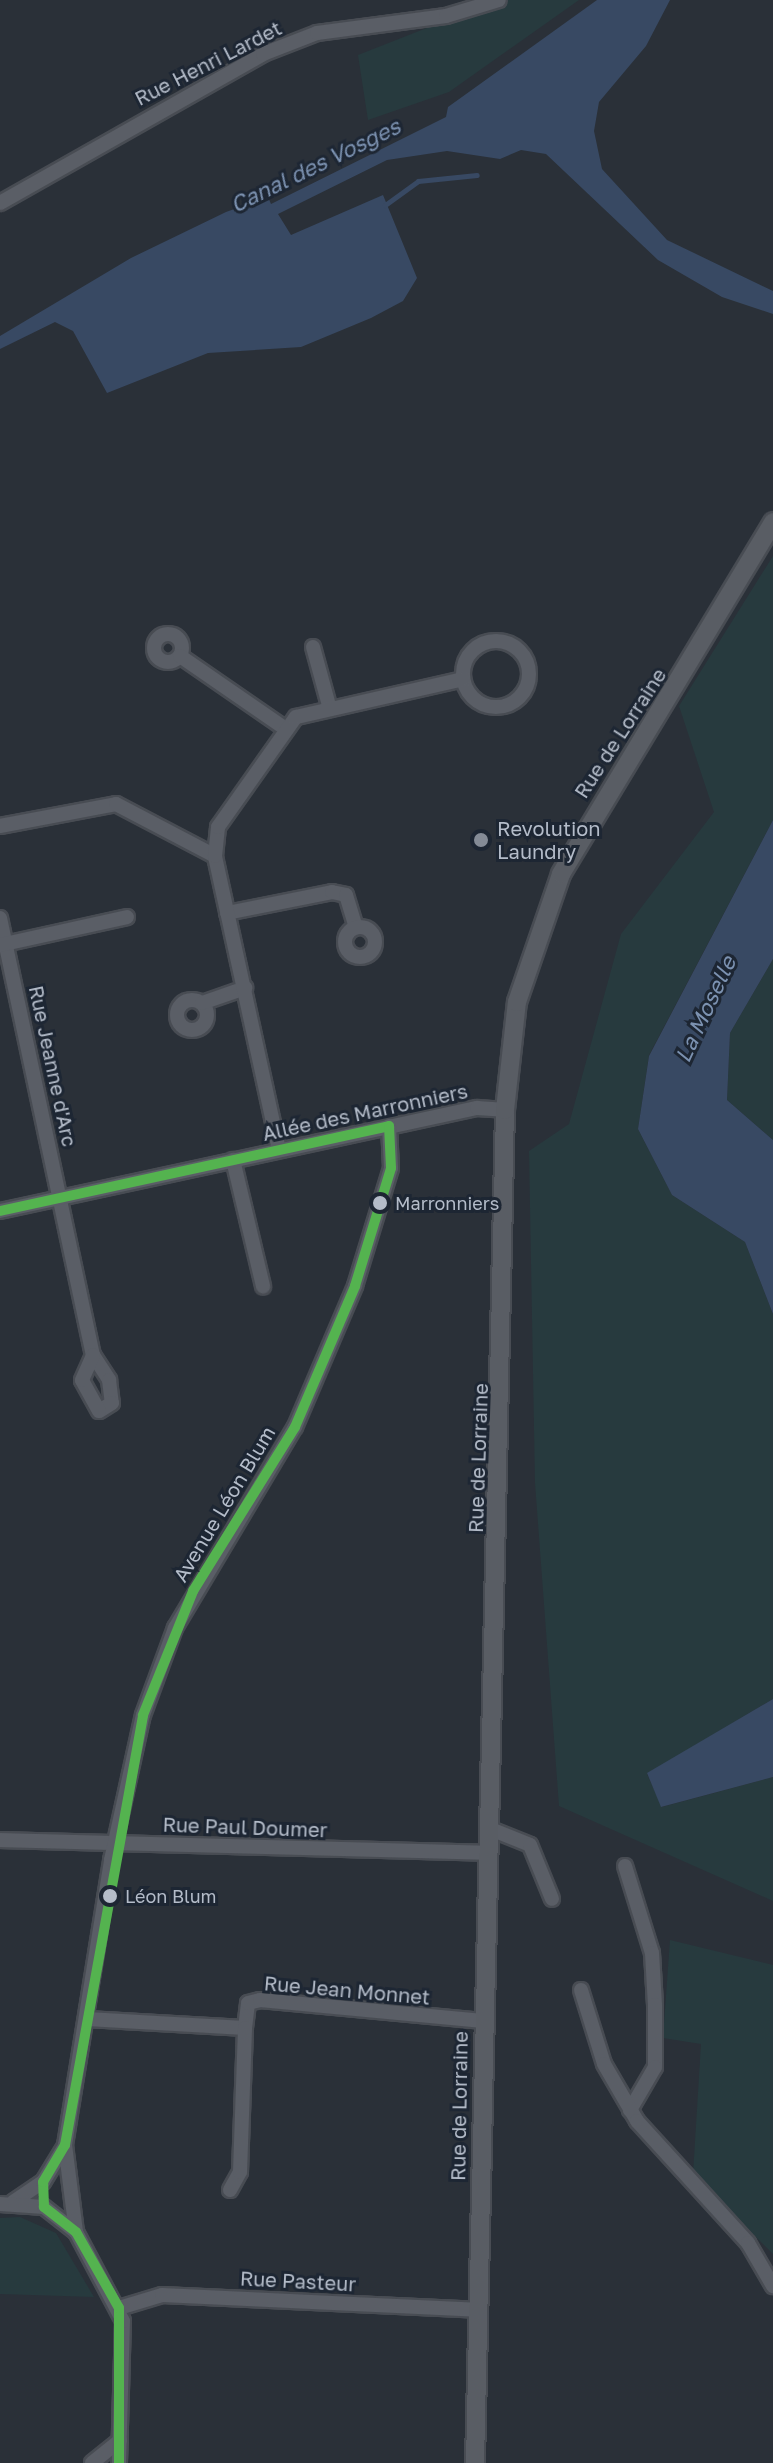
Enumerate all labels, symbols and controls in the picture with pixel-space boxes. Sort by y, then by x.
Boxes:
street label: Rue Henri Lardet [131,16,285,110]
water label: Canal des Vosges [226,112,404,218]
street label: Rue de Lorraine [569,664,671,802]
place label: Revolution Laundry [497,816,601,863]
marker: Revolution Laundry [472,831,490,849]
water label: La Moselle [669,952,741,1066]
street label: Rue Jeanne d'Arc [24,983,82,1149]
street label: Allée des Marronniers [260,1079,470,1145]
place label: Marronniers [395,1192,499,1214]
marker: Marronniers [372,1195,388,1211]
street label: Rue de Lorraine [463,1383,493,1533]
street label: Avenue Léon Blum [168,1422,280,1586]
street label: Rue Paul Doumer [162,1812,328,1842]
place label: Léon Blum [125,1885,217,1907]
marker: Léon Blum [102,1888,118,1904]
street label: Rue Jean Monnet [263,1971,431,2009]
street label: Rue de Lorraine [446,2031,472,2181]
street label: Rue Pasteur [239,2266,357,2296]

